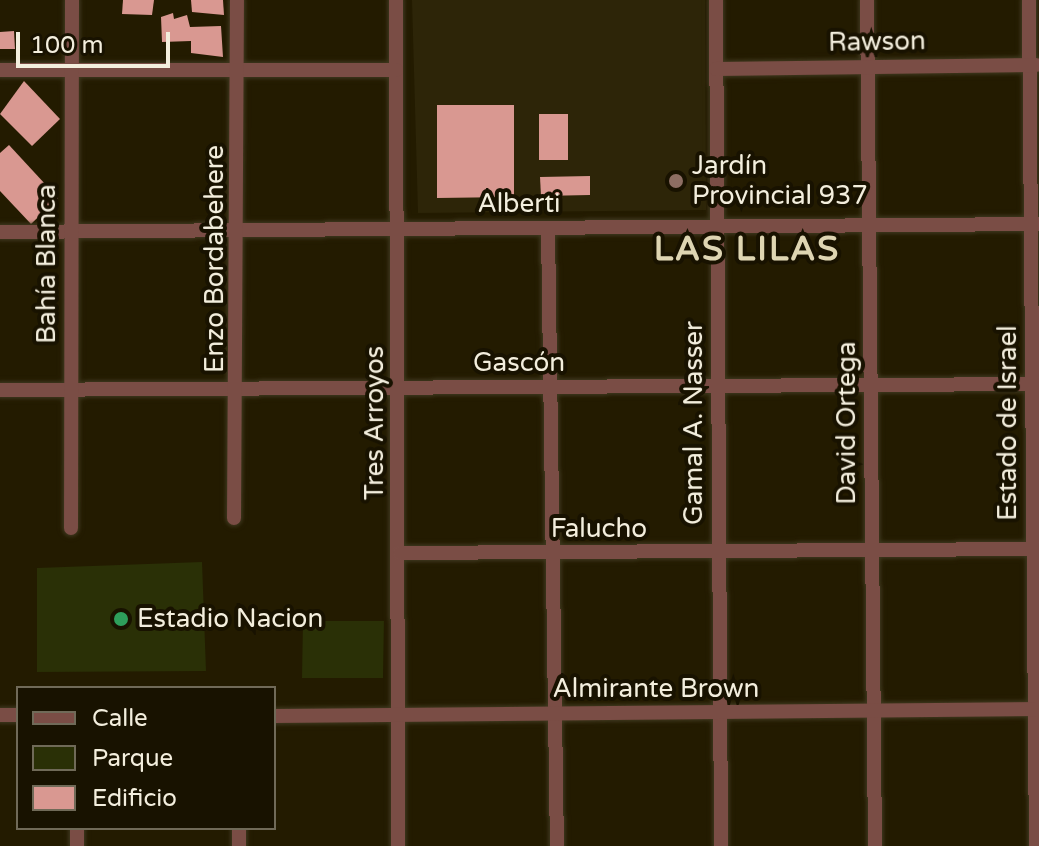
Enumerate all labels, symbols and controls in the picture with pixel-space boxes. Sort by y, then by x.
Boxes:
scale bar [20,16,174,66]
street label: Rawson [828,26,926,58]
text: 100 m [30,31,104,60]
street label: Enzo Bordabehere [199,145,231,373]
place label: Jardín Provincial 937 [692,150,868,212]
marker: Jardín Provincial 937 [667,172,685,190]
street label: Bahía Blanca [31,184,63,344]
street label: Alberti [477,188,561,220]
district label: LAS LILAS [654,230,840,270]
street label: Gamal A. Nasser [678,321,710,525]
street label: Estado de Israel [992,325,1024,521]
street label: David Ortega [831,341,863,505]
street label: Tres Arroyos [359,346,391,500]
street label: Gascón [473,347,565,379]
street label: Falucho [551,513,647,545]
place label: Estadio Nacion [137,603,323,635]
marker: Estadio Nacion [112,610,130,628]
street label: Almirante Brown [553,673,759,705]
legend [16,686,276,830]
text: Calle [92,704,148,733]
text: Parque [92,744,173,773]
text: Edificio [92,784,177,813]

